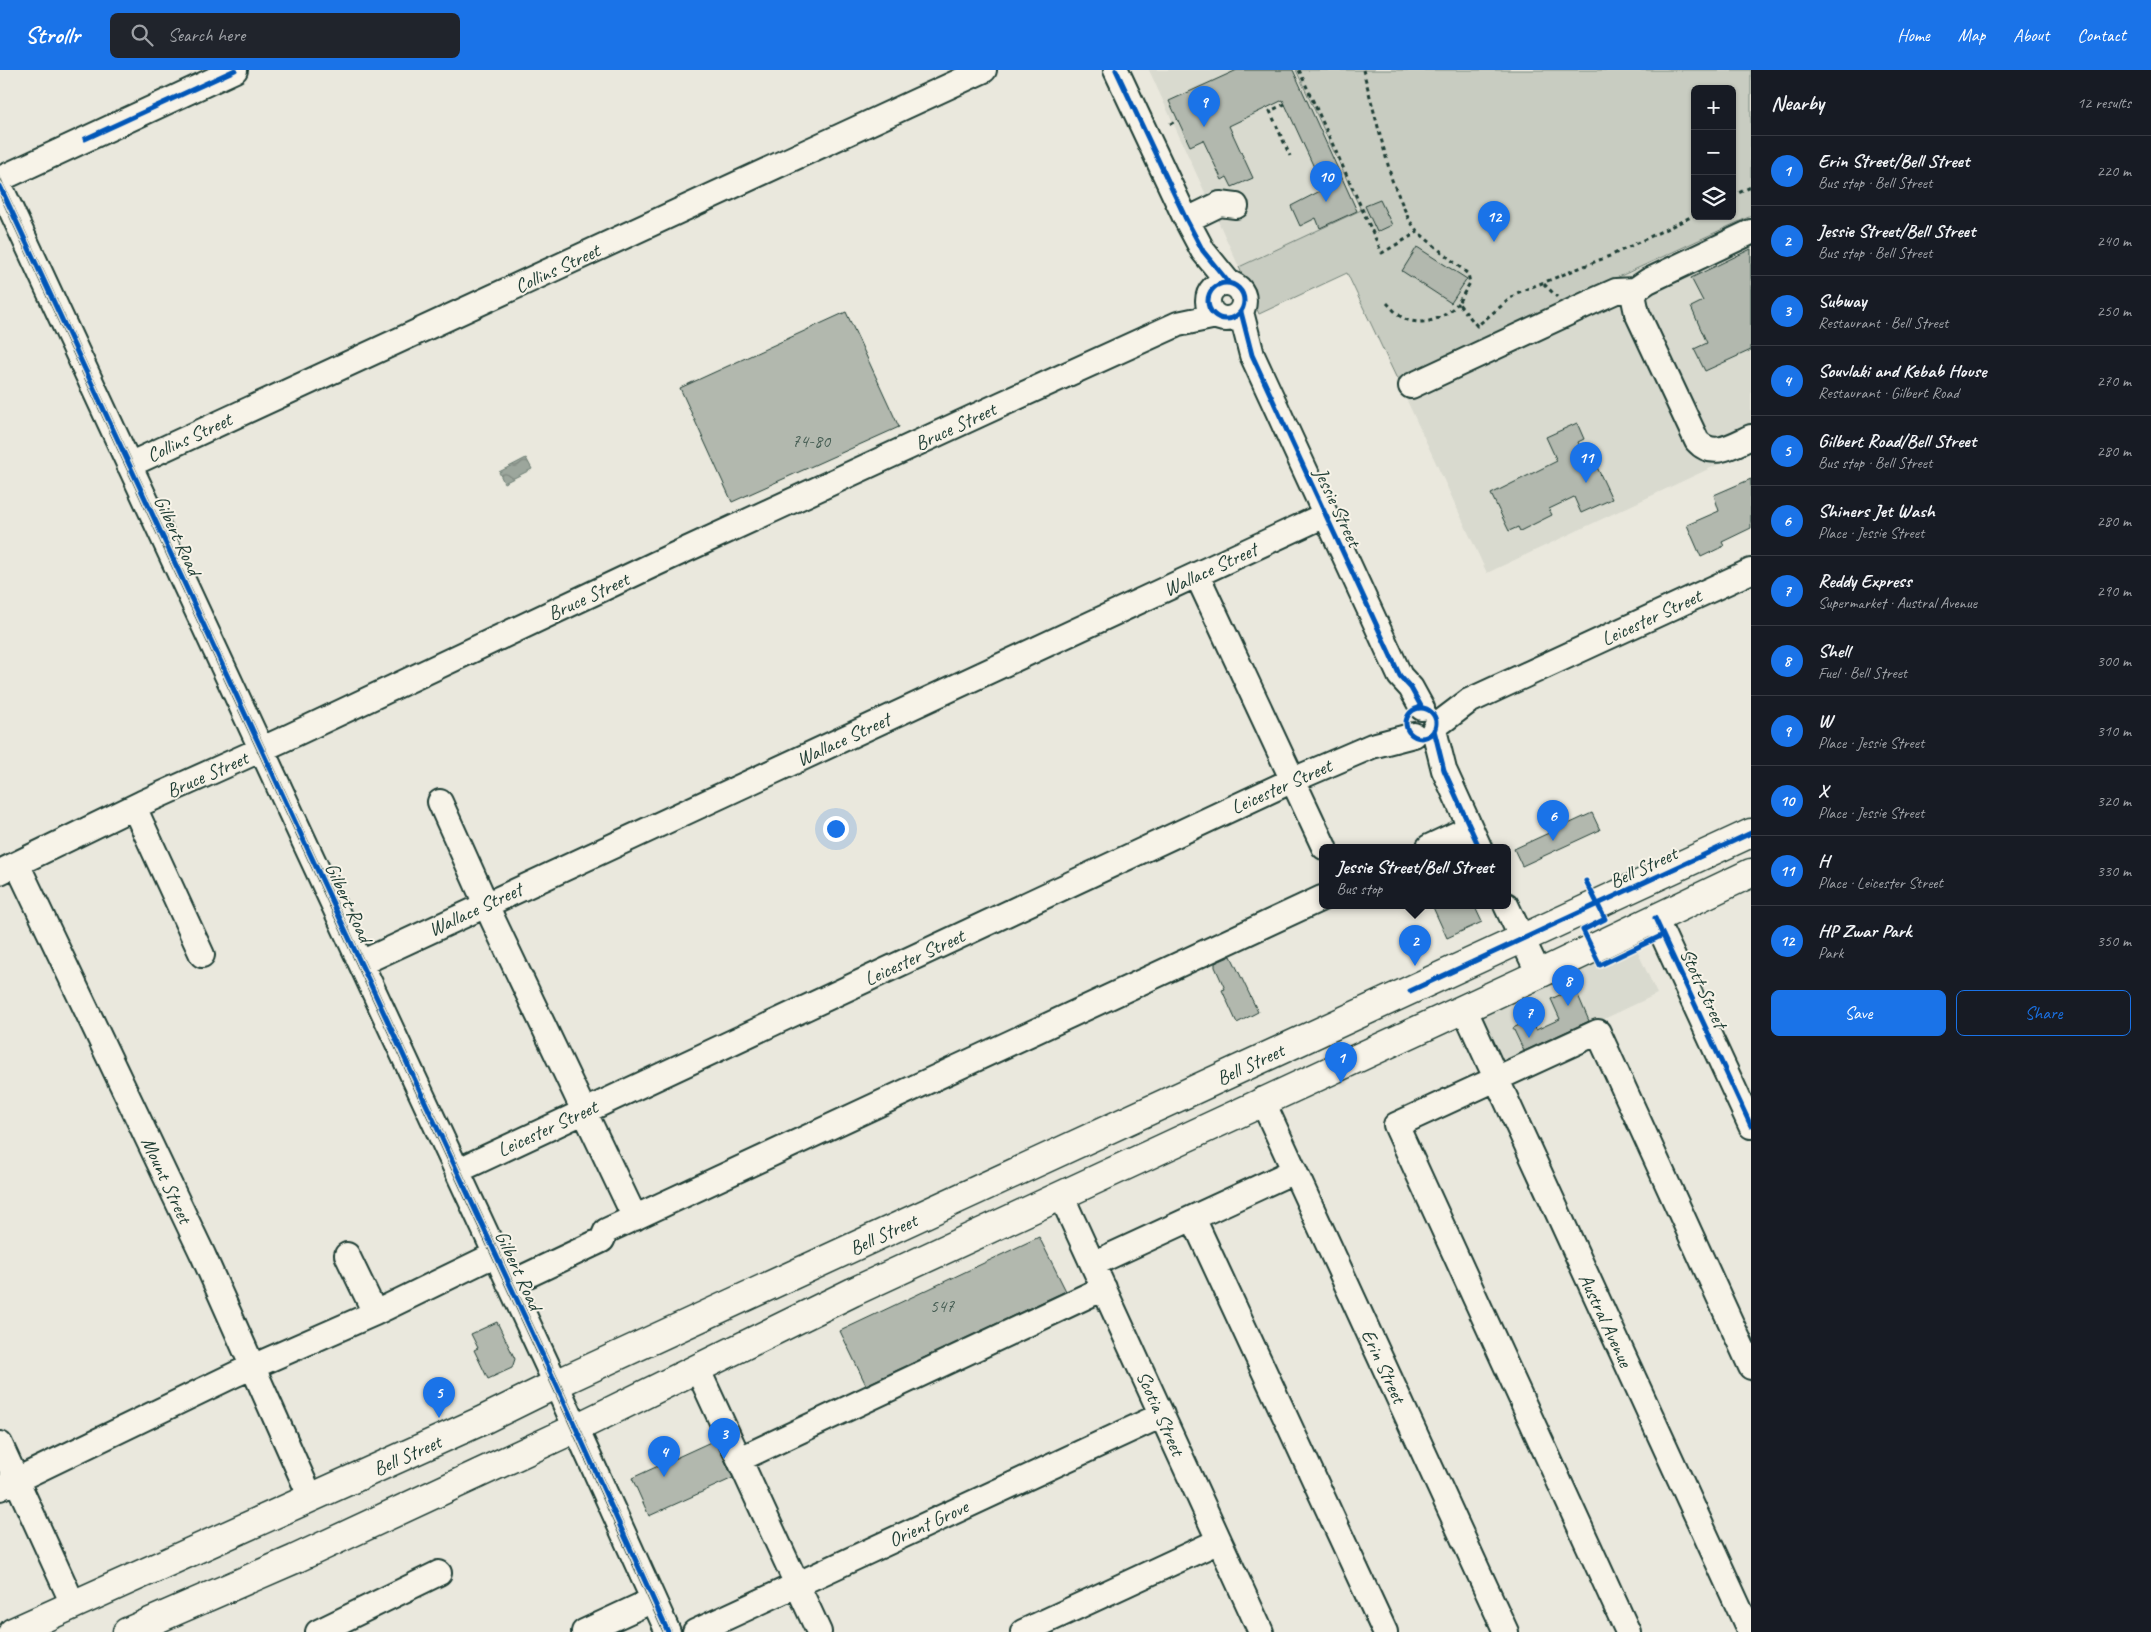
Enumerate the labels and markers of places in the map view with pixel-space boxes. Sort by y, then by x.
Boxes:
pin: 9 [1188,86,1220,127]
pin: 10 [1310,161,1342,202]
pin: 12 [1478,201,1510,242]
pin: 11 [1570,442,1602,483]
pin: 6 [1537,800,1569,841]
pin: 2 [1399,925,1431,966]
pin: 8 [1552,965,1584,1006]
pin: 7 [1513,997,1545,1038]
pin: 1 [1325,1042,1357,1083]
pin: 5 [423,1377,455,1418]
pin: 3 [708,1418,740,1459]
pin: 4 [648,1436,680,1477]

